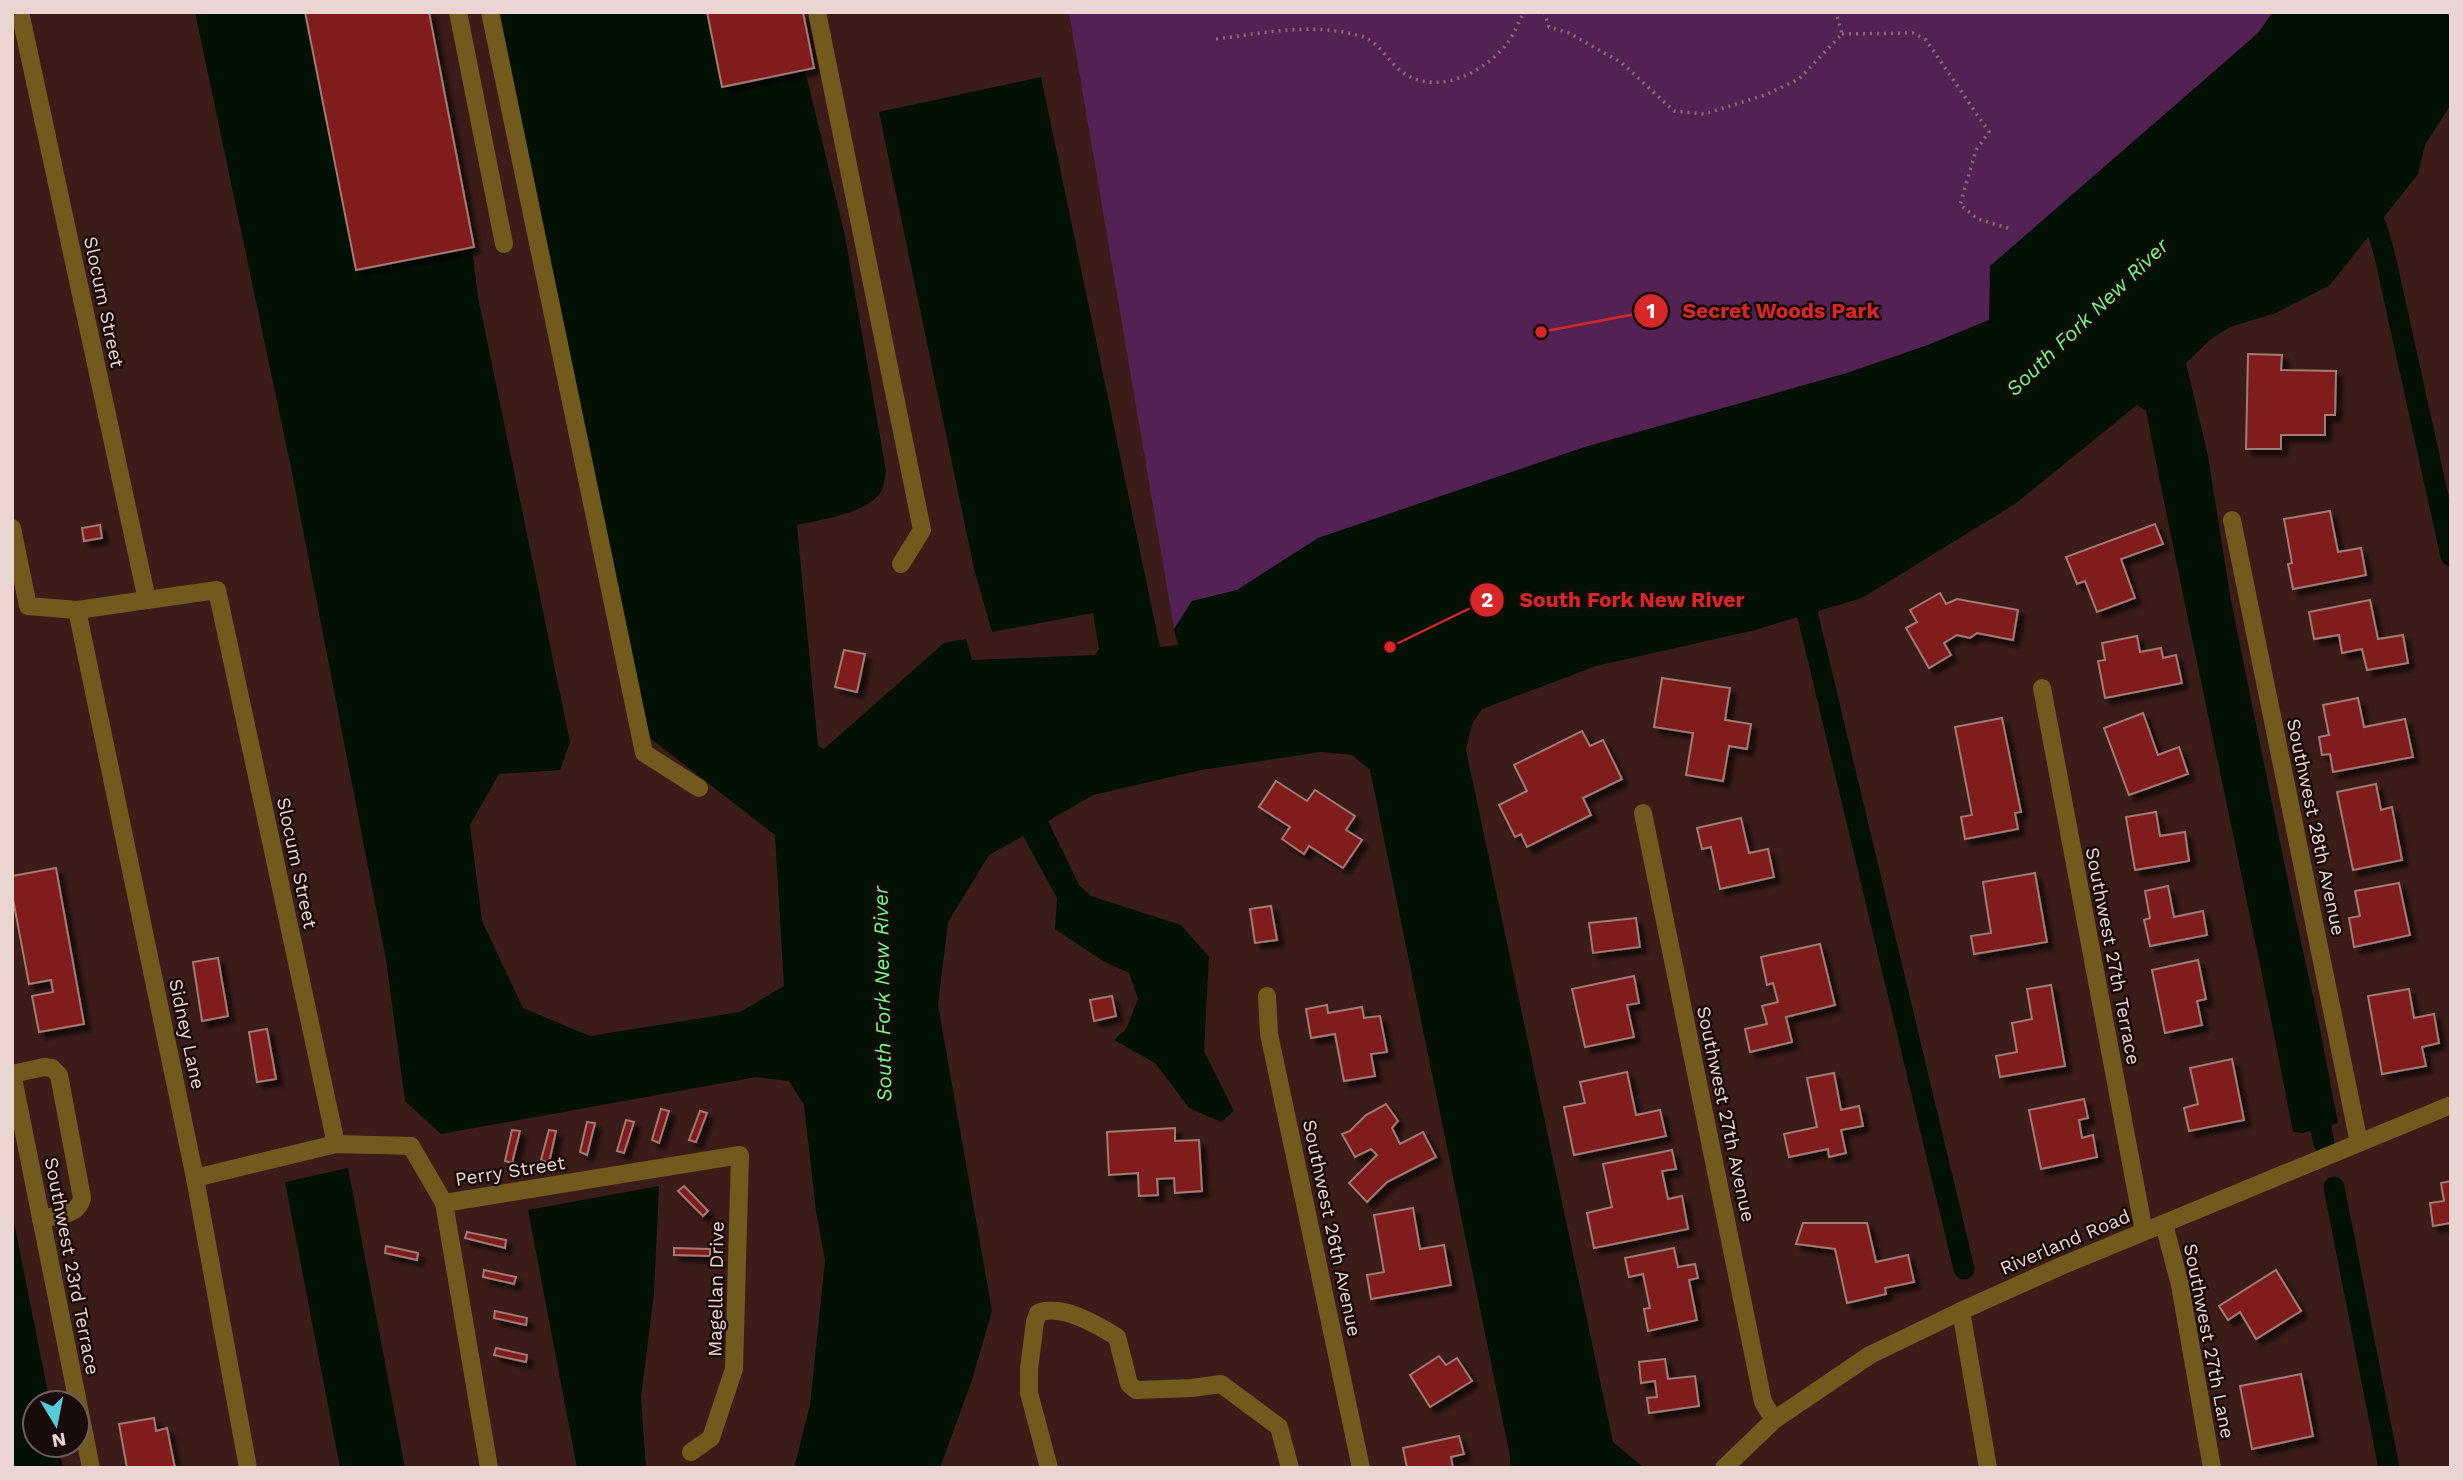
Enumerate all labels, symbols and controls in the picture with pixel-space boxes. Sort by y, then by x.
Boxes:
water label: South Fork New River [2001,232,2174,401]
street label: Slocum Street [79,234,129,370]
callout: Secret Woods Park [1634,290,1894,332]
text: 1 [1646,298,1656,323]
text: Secret Woods Park [1683,298,1880,323]
callout: South Fork New River [1470,579,1758,621]
text: 2 [1481,587,1493,612]
text: South Fork New River [1520,587,1744,612]
street label: Southwest 28th Avenue [2282,716,2350,938]
street label: Slocum Street [272,795,322,931]
street label: Southwest 27th Terrace [2081,845,2145,1067]
water label: South Fork New River [868,885,896,1102]
street label: Sidney Lane [164,977,210,1091]
street label: Southwest 27th Avenue [1692,1004,1760,1224]
street label: Southwest 26th Avenue [1298,1117,1366,1339]
street label: Perry Street [453,1151,567,1191]
street label: Southwest 23rd Terrace [40,1155,104,1377]
street label: Riverland Road [1996,1204,2134,1280]
street label: Magellan Drive [703,1221,729,1357]
street label: Southwest 27th Lane [2179,1241,2239,1441]
north arrow [21,1389,91,1459]
text: N [50,1428,68,1453]

